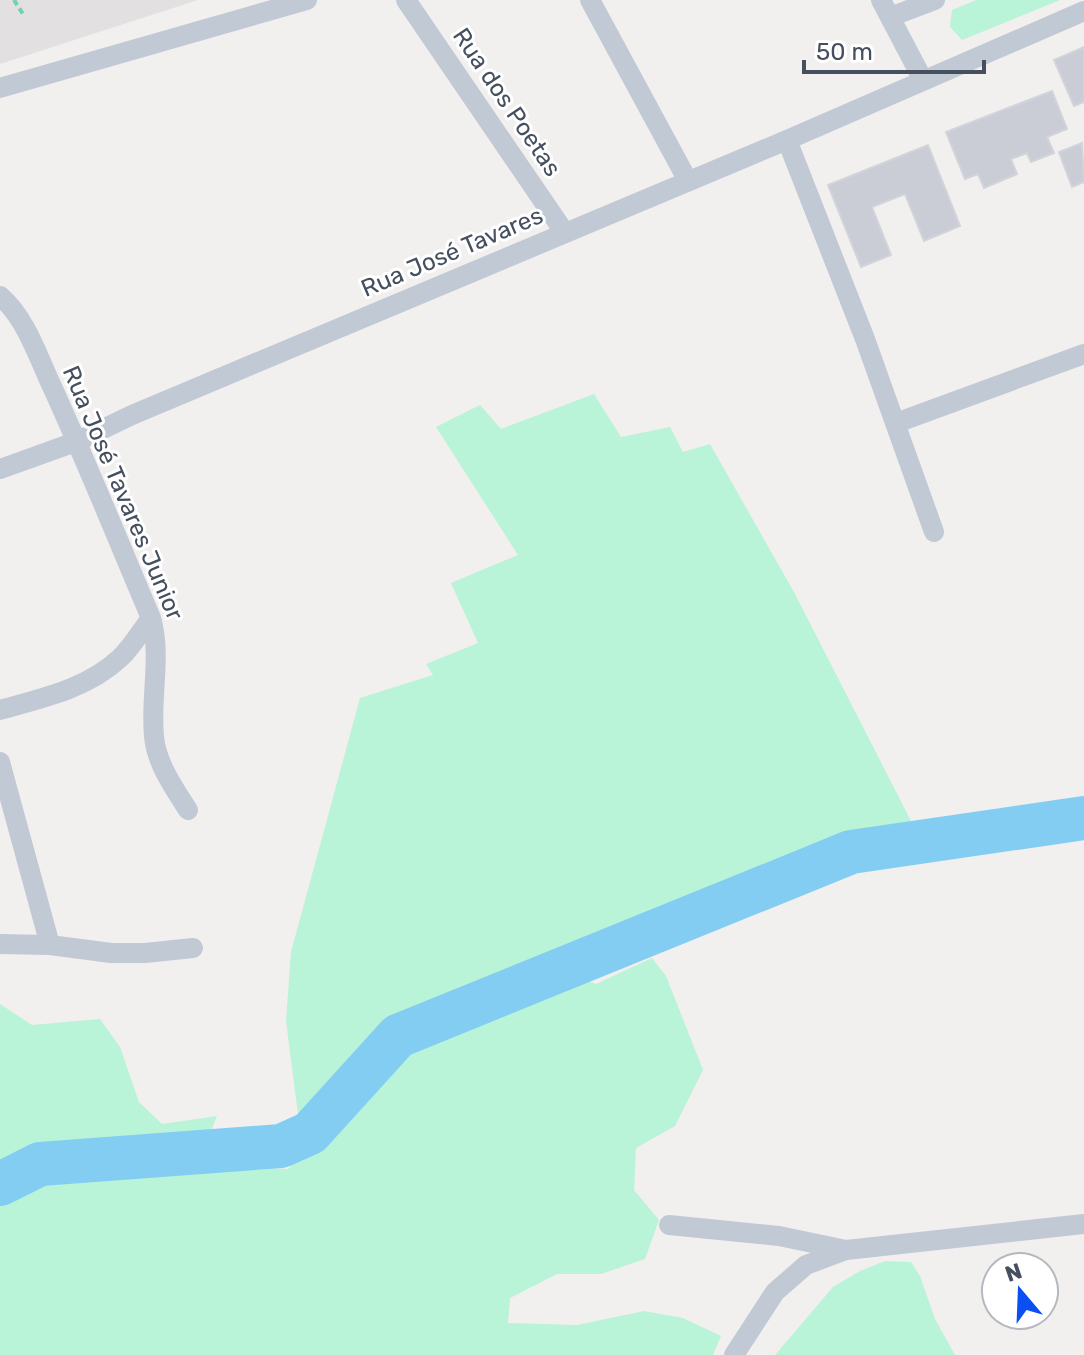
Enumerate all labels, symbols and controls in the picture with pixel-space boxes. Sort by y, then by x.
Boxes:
street label: Rua dos Poetas [447,23,567,181]
scale bar [804,24,984,74]
text: 50 m [816,38,873,66]
street label: Rua José Tavares [357,201,547,303]
street label: Rua José Tavares Junior [57,362,189,624]
north arrow [980,1251,1060,1331]
text: N [1002,1257,1026,1288]

